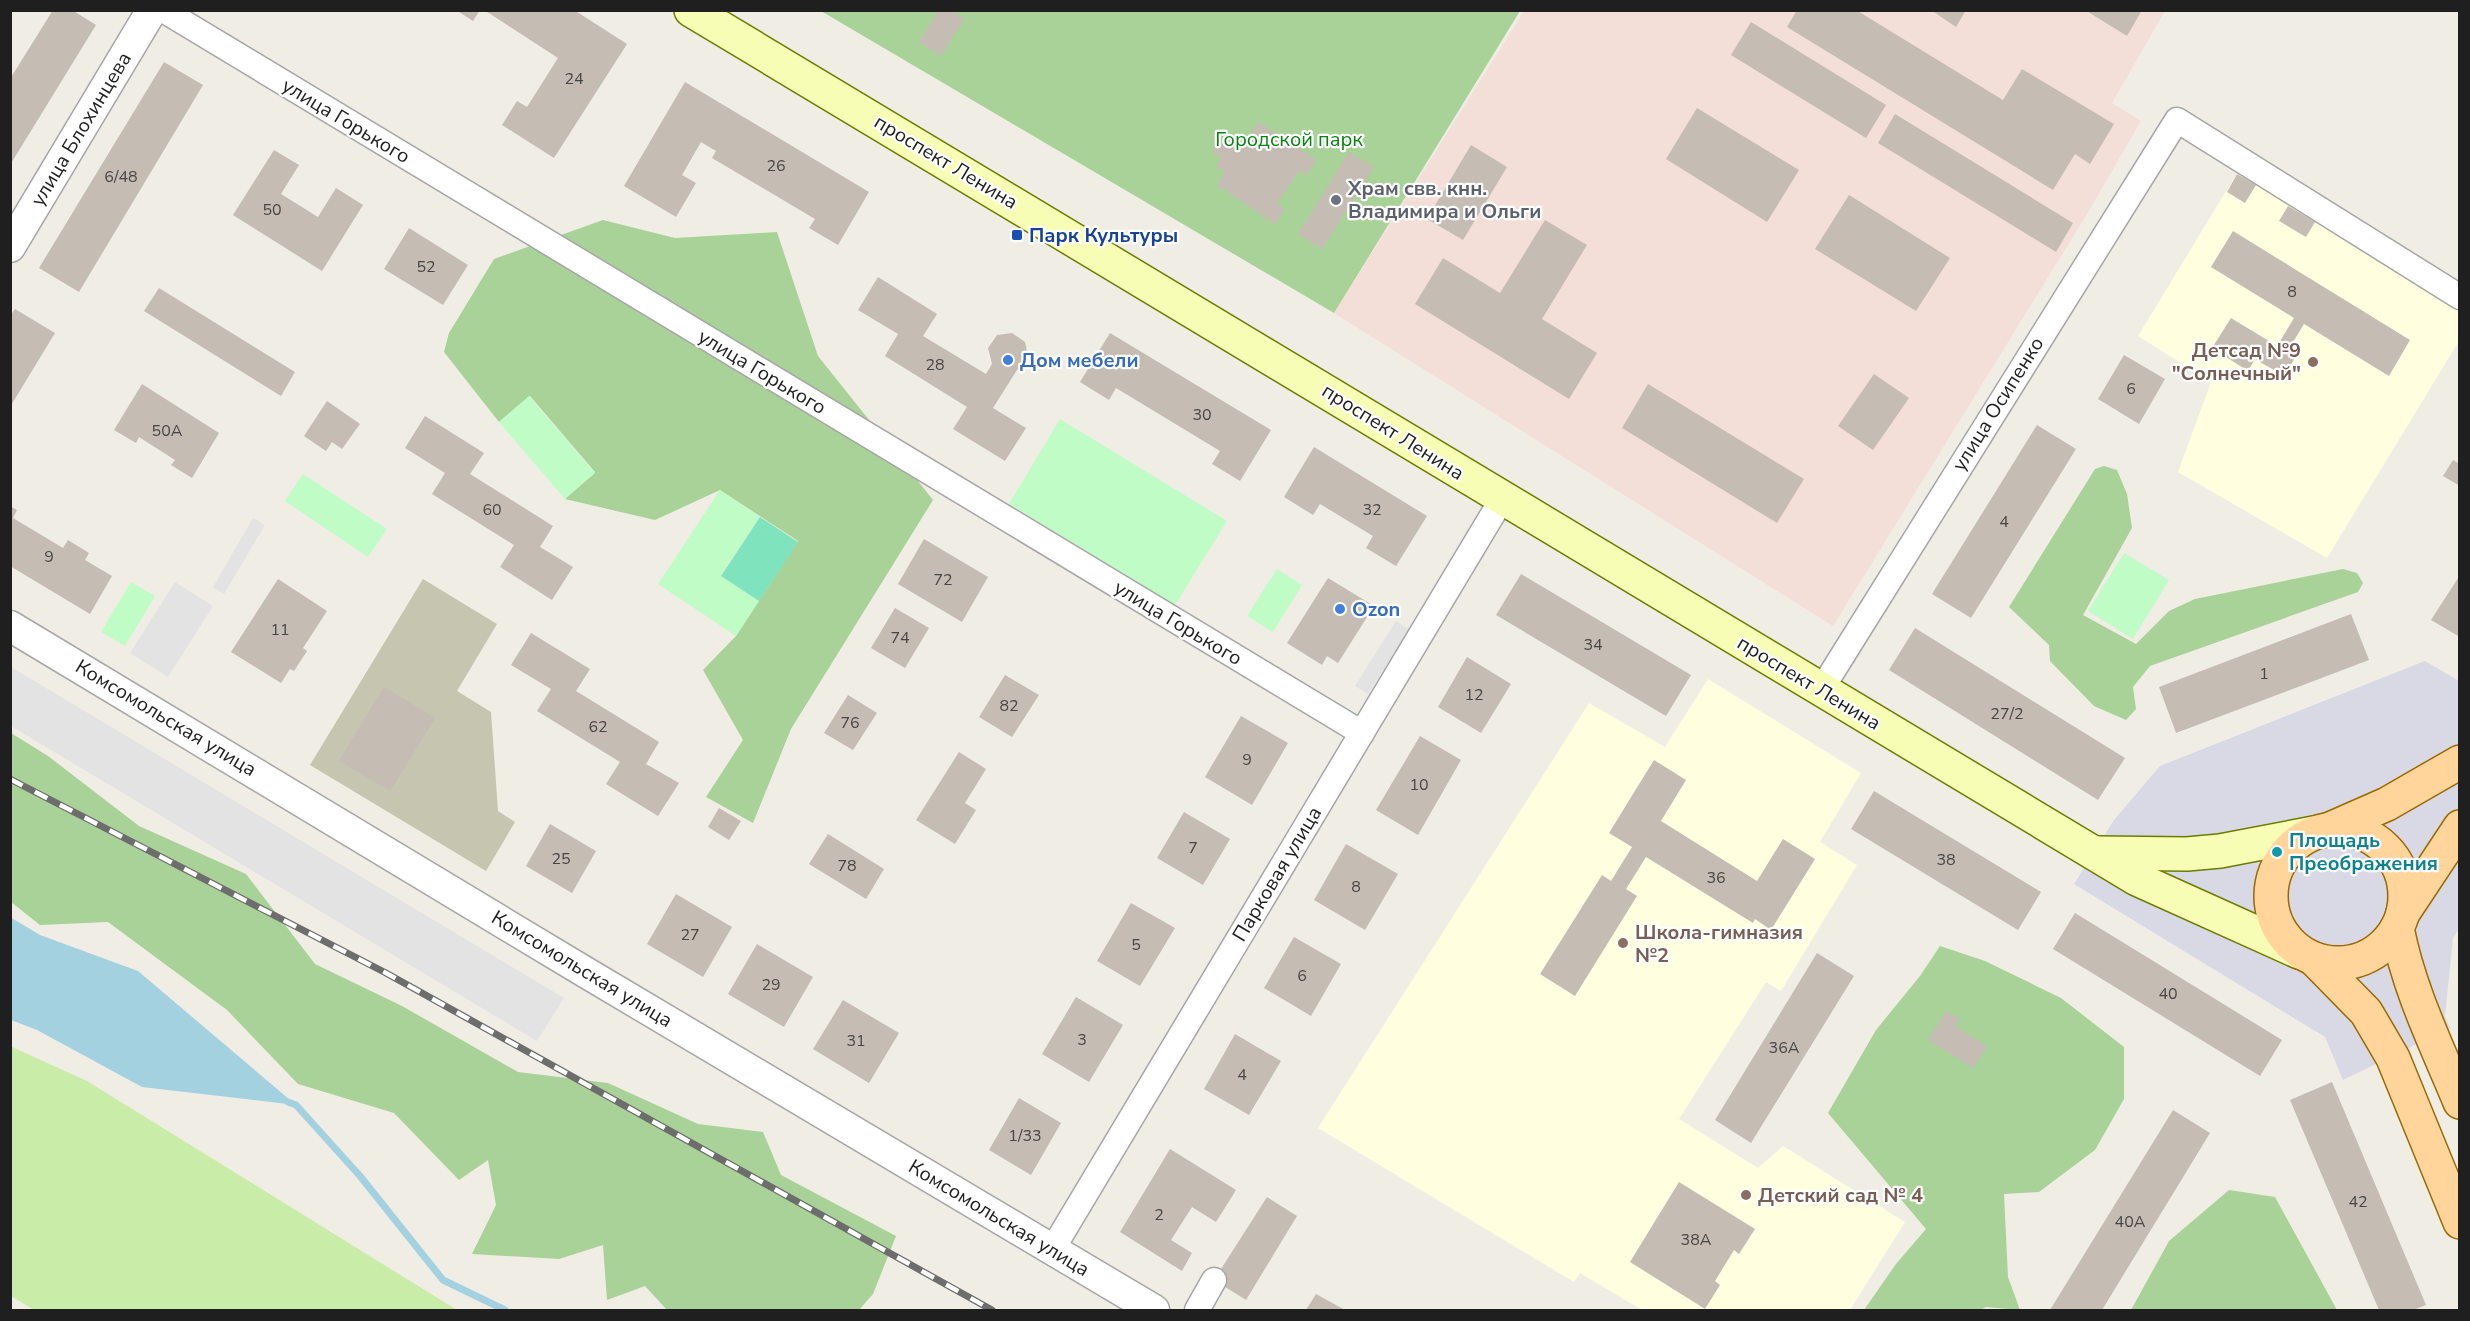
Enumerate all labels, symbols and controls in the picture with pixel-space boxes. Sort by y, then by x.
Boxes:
street label: улица Блохинцева [24,47,138,211]
house number: 24 [564,68,584,90]
street label: улица Горького [277,72,415,170]
street label: проспект Ленина [869,108,1023,216]
park label: Городской парк [1215,126,1363,153]
house number: 26 [766,155,786,177]
house number: 6/48 [104,166,138,188]
place label: Храм свв. кнн. Владимира и Ольги [1347,175,1541,225]
marker: Храм свв. кнн. Владимира и Ольги [1329,193,1343,207]
house number: 50 [262,199,282,221]
place label: Парк Культуры [1029,222,1178,249]
marker: Парк Культуры [1010,228,1024,242]
house number: 52 [416,256,436,278]
house number: 8 [2287,281,2297,303]
street label: улица Горького [693,323,831,421]
street label: улица Осипенко [1946,332,2050,476]
place label: Детсад №9 "Солнечный" [2172,337,2301,387]
place label: Дом мебели [1020,347,1139,374]
marker: Дом мебели [1001,353,1015,367]
house number: 28 [925,354,945,376]
marker: Детсад №9 "Солнечный" [2306,355,2320,369]
street label: проспект Ленина [1317,377,1469,487]
house number: 6 [2126,378,2136,400]
house number: 30 [1192,404,1212,426]
house number: 50А [152,420,183,442]
house number: 60 [482,499,502,521]
house number: 32 [1362,499,1382,521]
house number: 4 [1999,511,2009,533]
house number: 9 [44,546,54,568]
house number: 72 [933,569,953,591]
street label: улица Горького [1109,574,1247,672]
place label: Ozon [1352,596,1400,623]
marker: Ozon [1333,602,1347,616]
house number: 11 [270,619,290,641]
house number: 74 [890,627,910,649]
street label: проспект Ленина [1732,629,1886,737]
house number: 34 [1583,634,1603,656]
street label: Комсомольская улица [70,653,262,783]
house number: 1 [2259,663,2269,685]
house number: 12 [1464,684,1484,706]
house number: 82 [999,695,1019,717]
house number: 27/2 [1990,703,2024,725]
house number: 76 [840,712,860,734]
house number: 62 [588,716,608,738]
house number: 9 [1242,749,1252,771]
house number: 10 [1409,774,1429,796]
street label: Парковая улица [1226,801,1328,947]
place label: Площадь Преображения [2289,827,2438,877]
house number: 7 [1188,837,1198,859]
marker: Площадь Преображения [2270,845,2284,859]
house number: 25 [551,848,571,870]
house number: 38 [1936,849,1956,871]
house number: 78 [837,855,857,877]
house number: 36 [1706,867,1726,889]
house number: 8 [1351,876,1361,898]
street label: Комсомольская улица [486,904,678,1034]
place label: Школа-гимназия №2 [1635,919,1803,969]
house number: 27 [680,924,700,946]
house number: 5 [1131,934,1141,956]
marker: Школа-гимназия №2 [1616,936,1630,950]
house number: 6 [1297,965,1307,987]
house number: 29 [761,974,781,996]
house number: 40 [2158,983,2178,1005]
house number: 3 [1077,1029,1087,1051]
house number: 31 [846,1030,866,1052]
house number: 36А [1769,1037,1800,1059]
house number: 4 [1237,1064,1247,1086]
house number: 1/33 [1008,1125,1042,1147]
street label: Комсомольская улица [903,1153,1095,1283]
place label: Детский сад № 4 [1758,1182,1923,1209]
marker: Детский сад № 4 [1739,1188,1753,1202]
house number: 42 [2348,1191,2368,1213]
house number: 2 [1154,1204,1164,1226]
house number: 40А [2115,1211,2146,1233]
house number: 38А [1681,1229,1712,1251]

